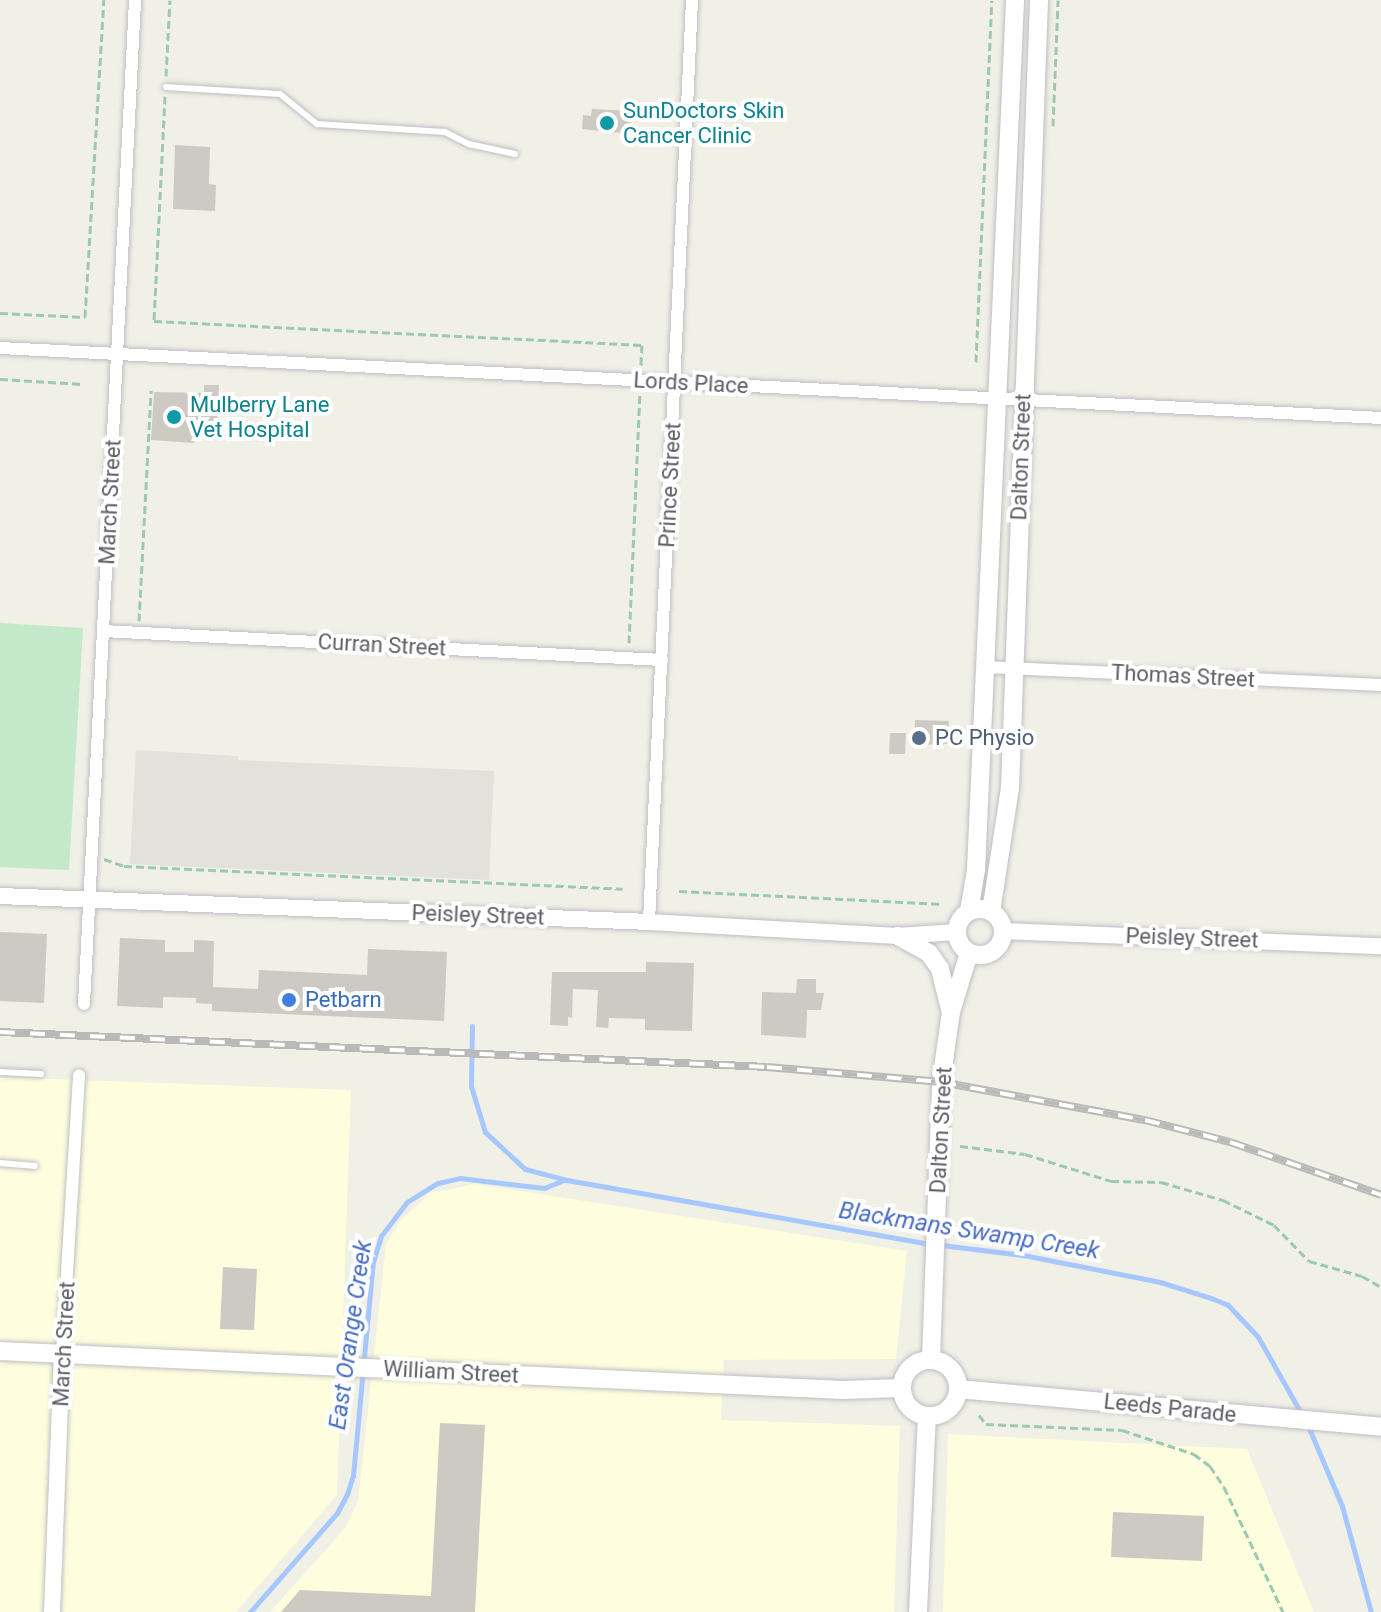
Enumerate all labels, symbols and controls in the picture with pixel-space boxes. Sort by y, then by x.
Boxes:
place label: SunDoctors Skin Cancer Clinic [623,97,784,148]
marker: SunDoctors Skin Cancer Clinic [598,114,616,132]
street label: Lords Place [633,367,749,399]
place label: Mulberry Lane Vet Hospital [190,391,329,442]
street label: Dalton Street [1006,393,1036,521]
marker: Mulberry Lane Vet Hospital [165,408,183,426]
street label: Prince Street [654,422,686,548]
street label: March Street [94,439,126,565]
street label: Curran Street [317,628,447,662]
street label: Thomas Street [1110,659,1256,693]
place label: PC Physio [935,725,1034,751]
marker: PC Physio [910,729,928,747]
street label: Peisley Street [411,899,545,931]
street label: Peisley Street [1125,922,1259,954]
place label: Petbarn [305,987,382,1013]
marker: Petbarn [280,991,298,1009]
street label: Dalton Street [924,1066,958,1194]
water label: Blackmans Swamp Creek [837,1196,1101,1266]
water label: East Orange Creek [323,1238,379,1432]
street label: March Street [48,1281,80,1407]
street label: William Street [383,1355,519,1389]
street label: Leeds Parade [1102,1388,1238,1428]

